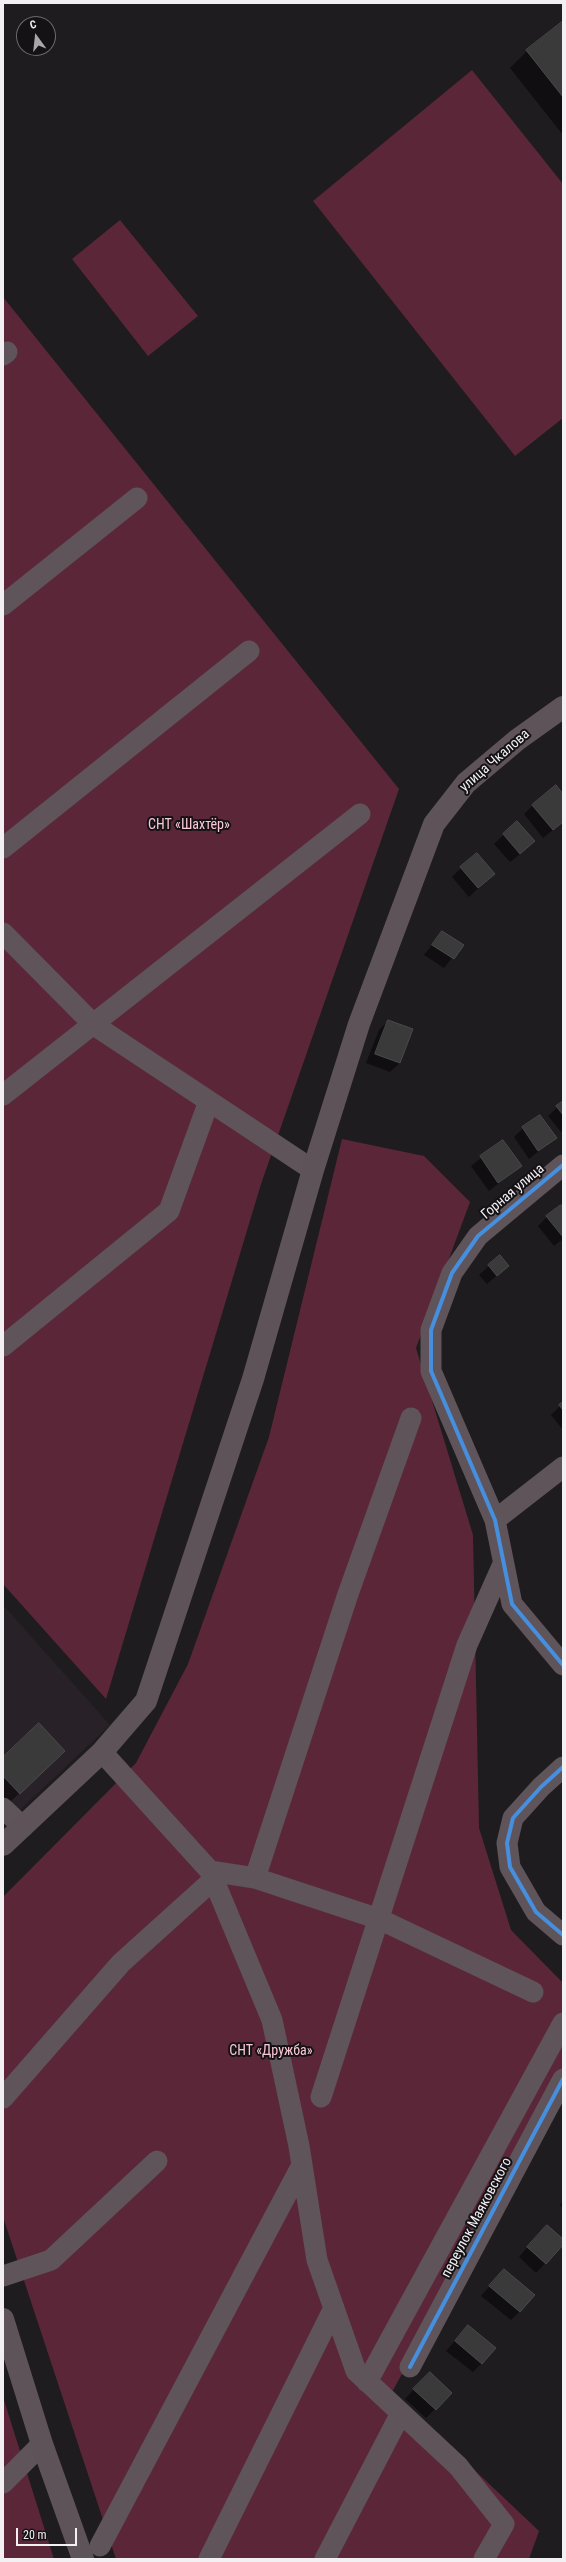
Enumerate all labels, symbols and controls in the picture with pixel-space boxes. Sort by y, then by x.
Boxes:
north arrow [16,16,56,56]
text: С [28,18,38,32]
street label: улица Чкалова [457,726,533,796]
park label: СНТ «Шахтёр» [148,817,230,833]
street label: Горная улица [478,1161,548,1223]
park label: СНТ «Дружба» [229,2043,313,2059]
street label: переулок Маяковского [438,2155,516,2281]
scale bar [18,2520,79,2546]
text: 20 m [23,2528,47,2542]

